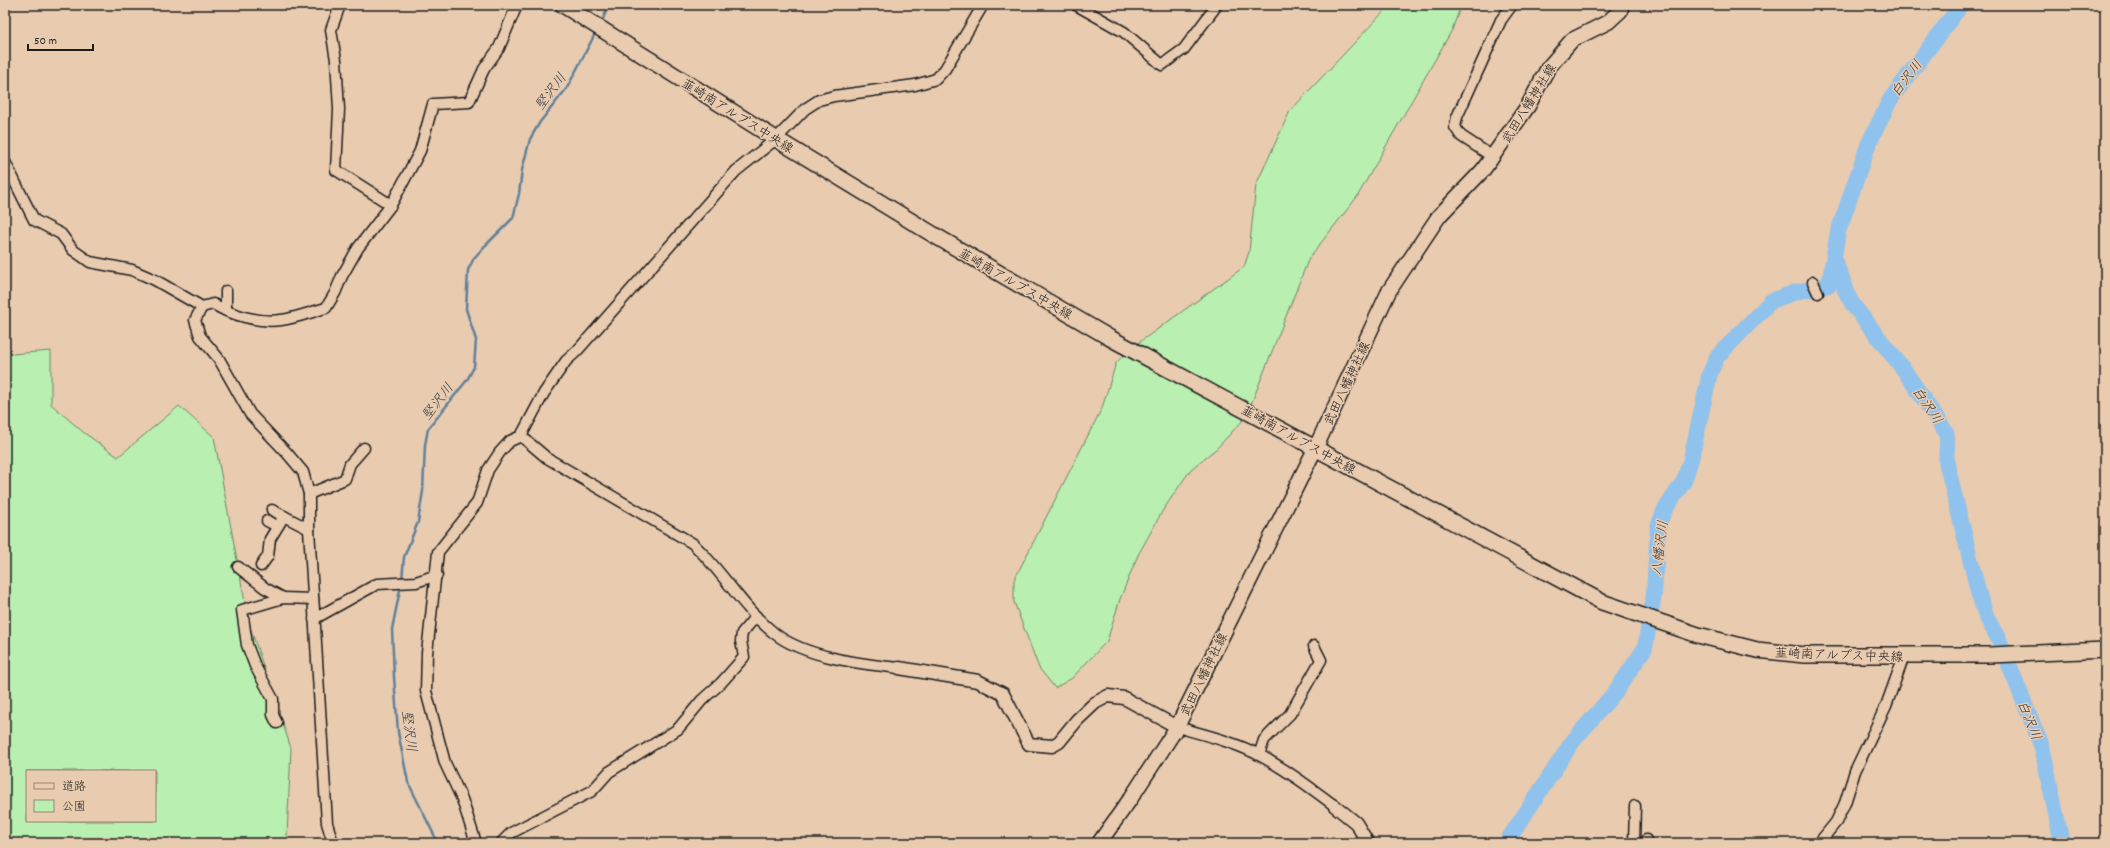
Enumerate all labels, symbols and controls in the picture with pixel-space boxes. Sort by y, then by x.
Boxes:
scale bar [28,26,93,52]
text: 50 m [34,33,57,50]
water label: 白沢川 [1887,56,1928,102]
street label: 武田八幡神社線 [1498,60,1563,148]
water label: 堅沢川 [531,69,572,115]
street label: 韮崎南アルプス中央線 [677,75,797,160]
street label: 韮崎南アルプス中央線 [954,245,1076,326]
street label: 武田八幡神社線 [1320,338,1377,429]
water label: 堅沢川 [418,380,459,425]
water label: 白沢川 [1906,383,1946,429]
street label: 韮崎南アルプス中央線 [1237,402,1360,481]
water label: 八幡沢川 [1648,519,1674,577]
street label: 武田八幡神社線 [1177,629,1234,720]
street label: 韮崎南アルプス中央線 [1774,645,1905,668]
water label: 白沢川 [2011,698,2045,744]
water label: 堅沢川 [396,709,420,753]
legend [26,770,156,822]
text: 道路 [62,779,86,796]
text: 公園 [62,799,86,816]

